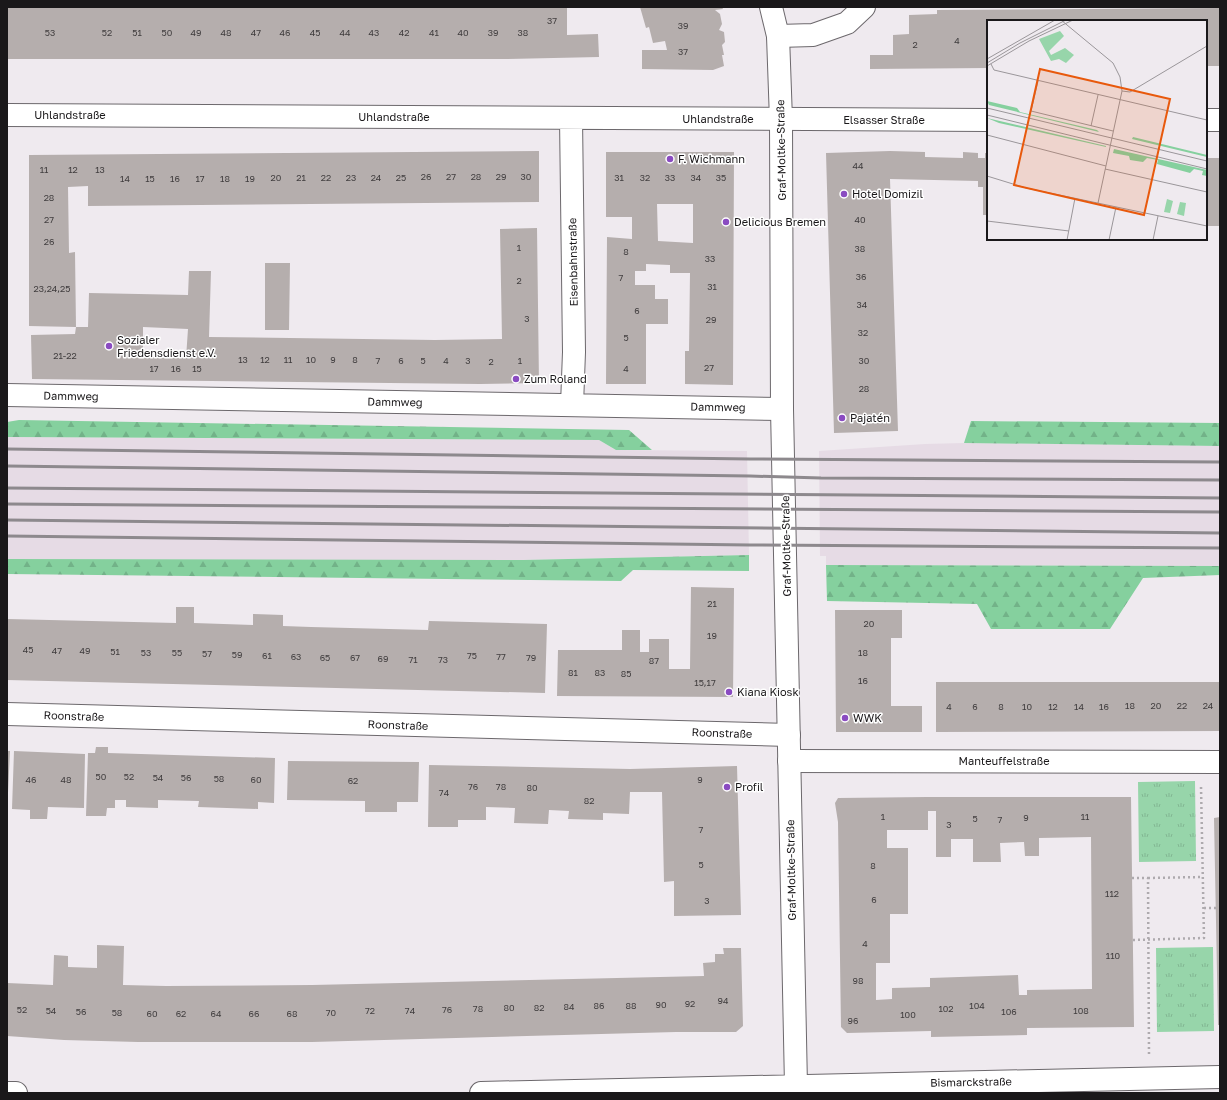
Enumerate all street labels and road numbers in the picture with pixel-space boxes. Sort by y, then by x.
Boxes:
street label: Graf-Moltke-Straße [773,99,788,201]
street label: Uhlandstraße [34,108,106,121]
street label: Uhlandstraße [358,110,430,123]
street label: Uhlandstraße [682,112,754,125]
street label: Elsasser Straße [843,113,925,126]
street label: Eisenbahnstraße [565,218,580,306]
street label: Dammweg [43,389,99,402]
street label: Dammweg [367,395,423,408]
street label: Dammweg [690,400,746,413]
street label: Graf-Moltke-Straße [778,495,793,597]
street label: Roonstraße [43,708,105,723]
street label: Roonstraße [367,717,429,732]
street label: Roonstraße [691,725,753,740]
street label: Manteuffelstraße [958,754,1050,767]
street label: Graf-Moltke-Straße [783,819,798,921]
street label: Bismarckstraße [930,1074,1012,1089]

